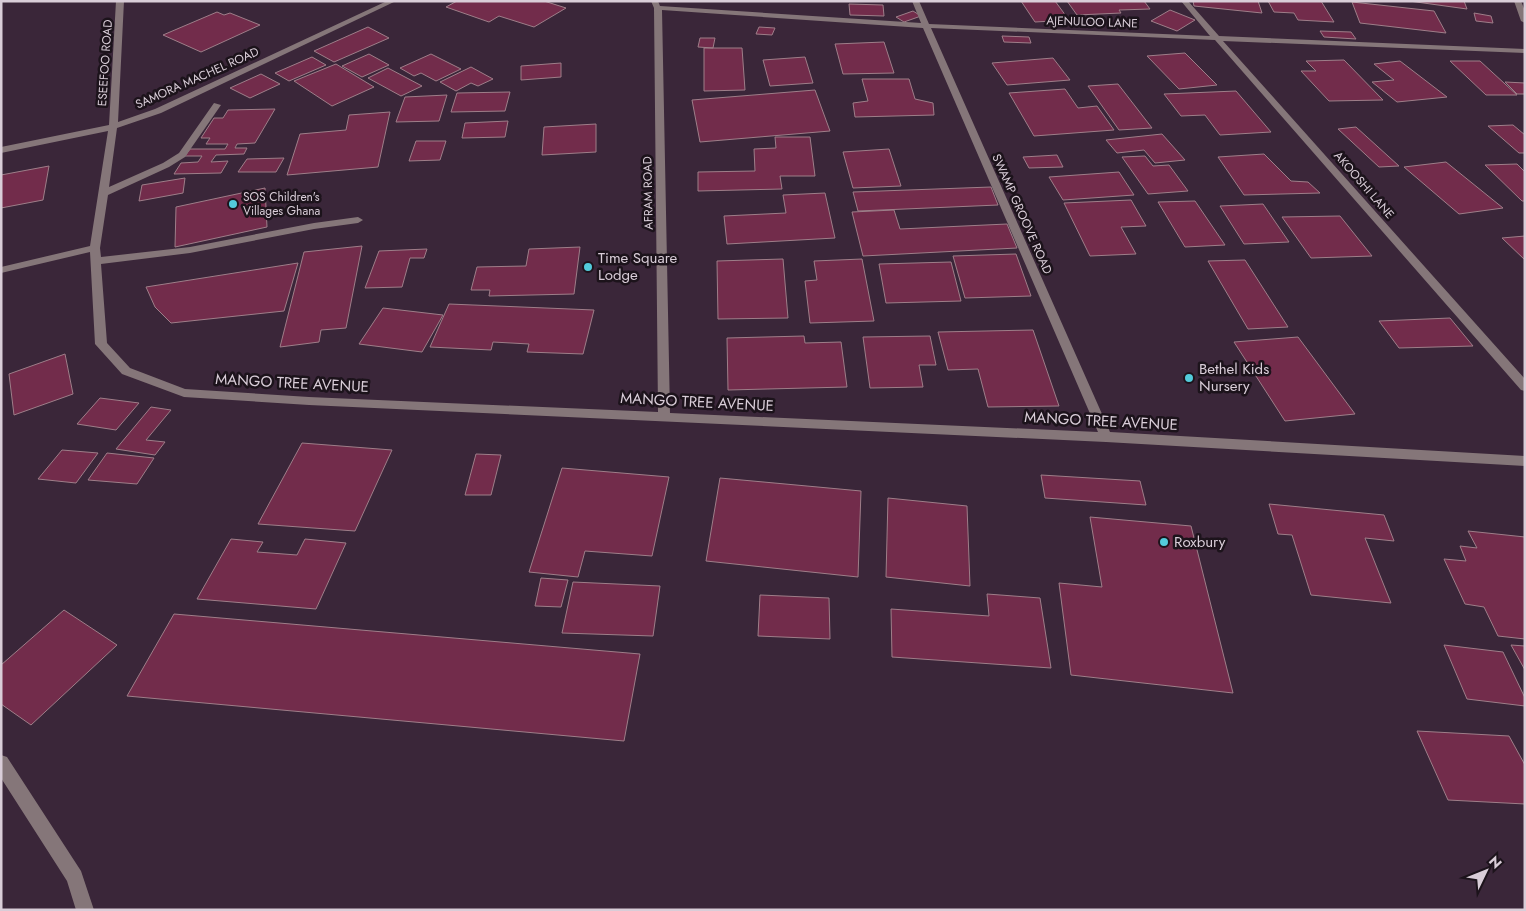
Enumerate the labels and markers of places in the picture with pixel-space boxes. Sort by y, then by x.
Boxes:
place label: SOS Children's Villages Ghana [243,188,320,220]
marker: SOS Children's Villages Ghana [227,198,239,210]
place label: Time Square Lodge [598,247,678,286]
marker: Time Square Lodge [582,261,594,273]
place label: Bethel Kids Nursery [1199,358,1269,397]
marker: Bethel Kids Nursery [1183,372,1195,384]
place label: Roxbury [1174,531,1226,553]
marker: Roxbury [1158,536,1170,548]

